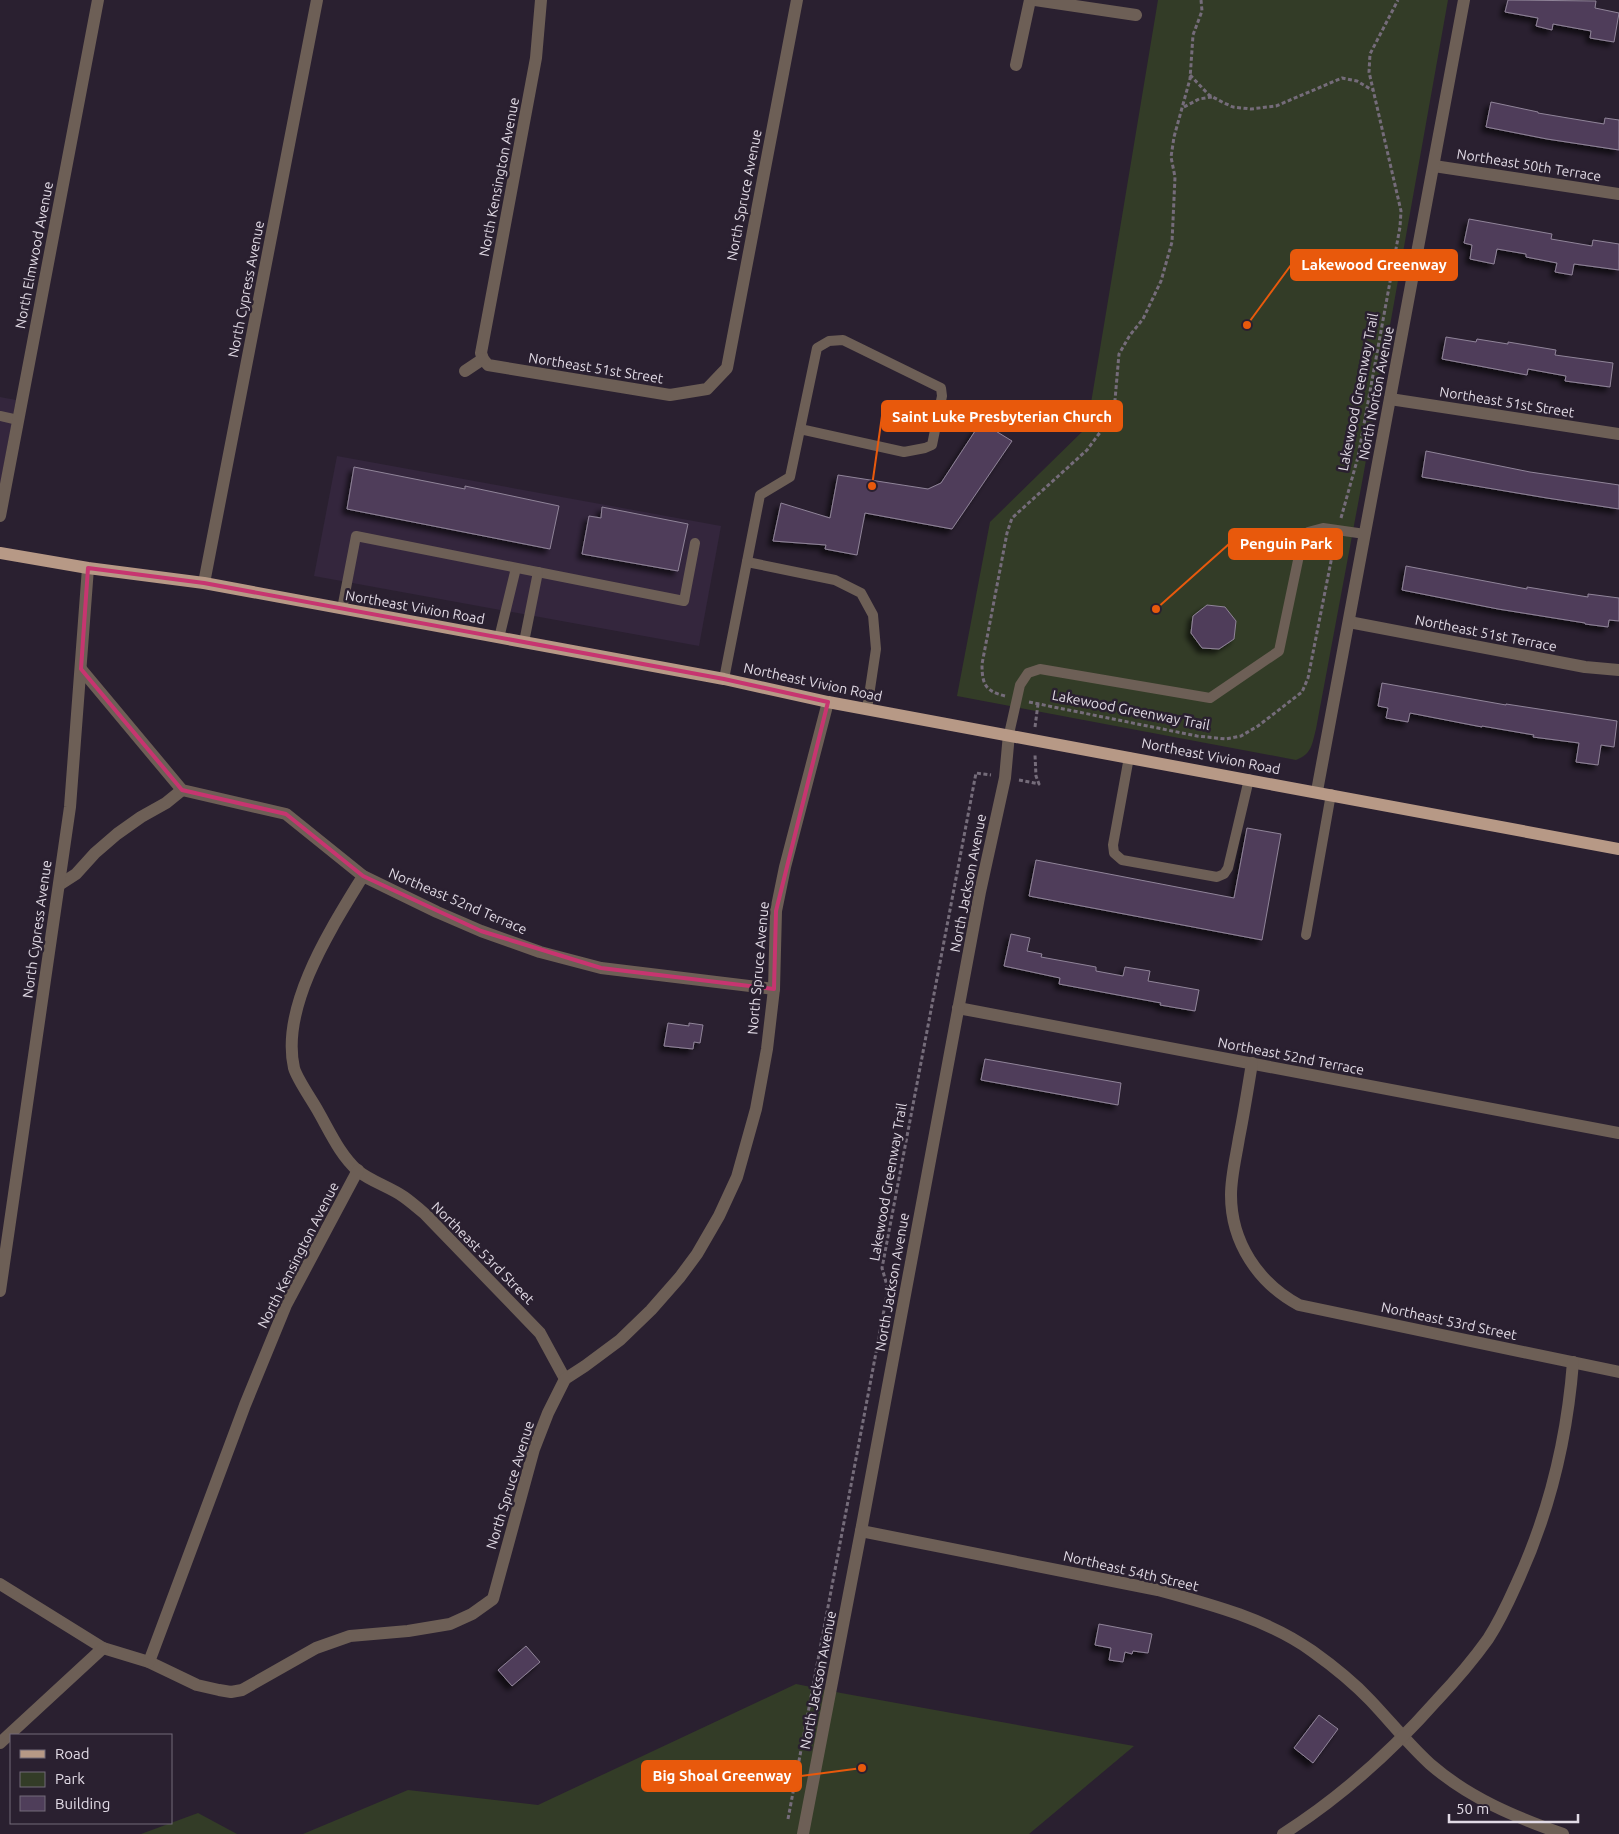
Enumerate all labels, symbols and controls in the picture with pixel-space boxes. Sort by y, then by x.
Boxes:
street label: North Kensington Avenue [476,96,522,258]
street label: North Spruce Avenue [723,128,765,262]
street label: Northeast 50th Terrace [1456,146,1602,184]
street label: North Elmwood Avenue [12,180,56,330]
street label: North Cypress Avenue [225,219,267,359]
callout: Lakewood Greenway [1291,250,1457,280]
text: Lakewood Greenway [1301,256,1447,273]
street label: Lakewood Greenway Trail [1335,311,1381,472]
street label: North Norton Avenue [1355,325,1397,461]
street label: Northeast 51st Street [527,349,665,387]
street label: Northeast 51st Street [1438,383,1576,421]
callout: Saint Luke Presbyterian Church [882,401,1122,431]
text: Saint Luke Presbyterian Church [892,408,1112,425]
callout: Penguin Park [1229,529,1342,559]
text: Penguin Park [1240,535,1333,552]
street label: Northeast Vivion Road [344,587,486,627]
street label: Northeast 51st Terrace [1414,611,1558,655]
street label: Northeast Vivion Road [742,659,884,705]
street label: Lakewood Greenway Trail [1051,687,1212,733]
street label: Northeast Vivion Road [1140,735,1282,777]
street label: North Jackson Avenue [947,813,989,953]
street label: North Cypress Avenue [19,859,55,999]
street label: Northeast 52nd Terrace [386,865,530,937]
street label: North Spruce Avenue [744,901,772,1035]
street label: Northeast 52nd Terrace [1216,1034,1366,1078]
street label: Lakewood Greenway Trail [866,1101,910,1262]
street label: North Kensington Avenue [254,1179,342,1331]
street label: Northeast 53rd Street [428,1198,538,1308]
street label: North Jackson Avenue [872,1211,912,1353]
street label: Northeast 53rd Street [1380,1299,1519,1343]
street label: North Spruce Avenue [483,1419,537,1551]
street label: Northeast 54th Street [1062,1548,1201,1594]
street label: North Jackson Avenue [797,1610,839,1750]
legend [10,1734,172,1824]
text: Road [55,1745,90,1762]
callout: Big Shoal Greenway [642,1761,801,1791]
text: Big Shoal Greenway [652,1767,792,1784]
text: Park [55,1770,85,1787]
scale bar [1449,1792,1578,1824]
text: Building [55,1795,110,1812]
text: 50 m [1456,1800,1489,1817]

